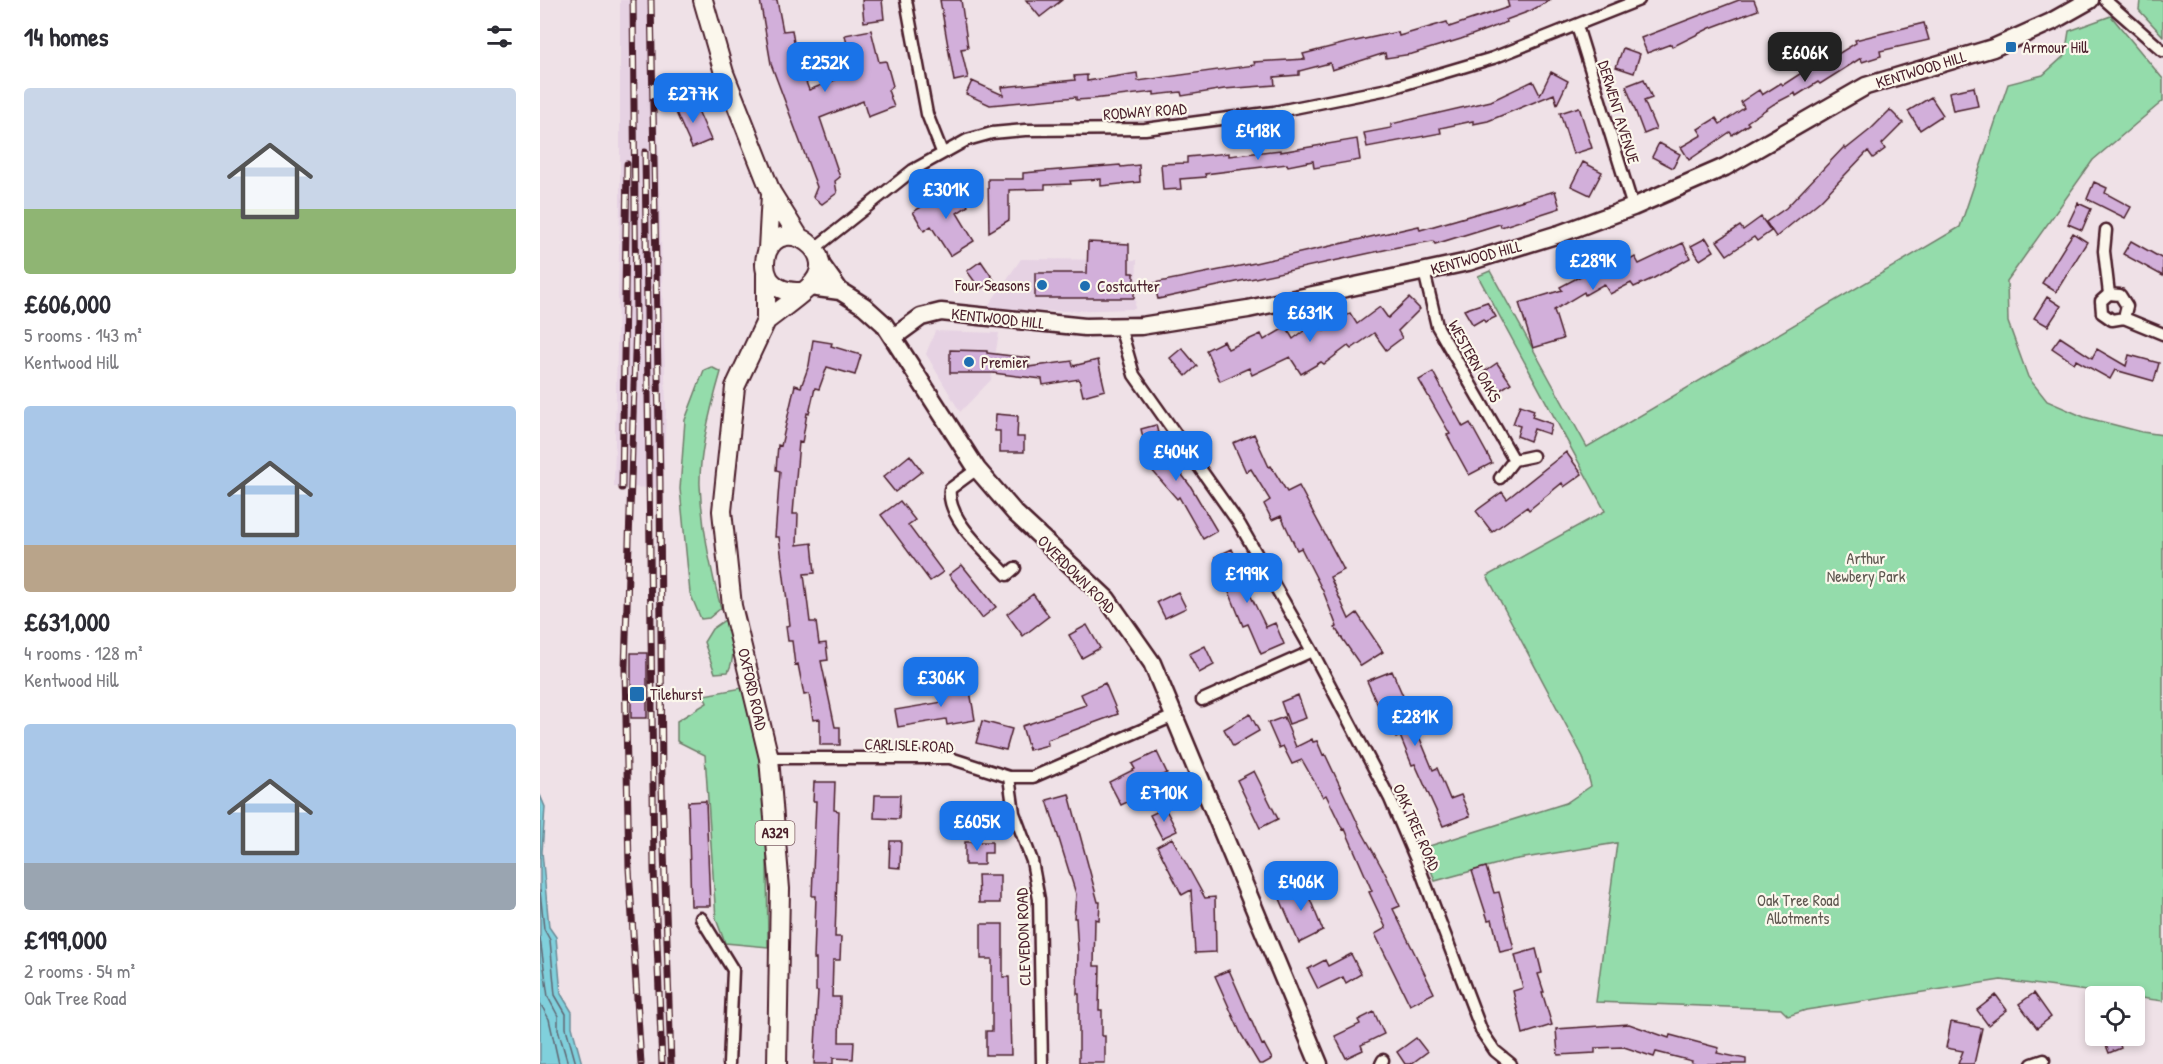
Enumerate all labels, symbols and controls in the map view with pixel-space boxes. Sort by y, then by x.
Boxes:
text: 14 homes [24,19,109,54]
icon: filters [483,20,516,53]
pin: £606K [1763,32,1847,83]
place label: Armour Hill [2023,36,2089,58]
text: £606K [1782,38,1828,65]
marker: Armour Hill [2004,40,2018,54]
pin: £252K [783,42,867,93]
street label: KENTWOOD HILL [1873,45,1969,93]
text: £252K [801,48,849,75]
street label: DERWENT AVENUE [1593,58,1645,166]
pin: £277K [651,73,735,124]
text: £277K [668,79,718,106]
street label: RODWAY ROAD [1102,97,1188,125]
pin: £418K [1216,110,1300,161]
text: £418K [1236,116,1280,143]
icon: home [216,127,324,235]
pin: £301K [904,169,988,220]
text: £301K [923,175,969,202]
street label: KENTWOOD HILL [1428,234,1524,280]
pin: £289K [1551,240,1635,291]
text: £289K [1570,246,1616,273]
place label: Four Seasons [954,274,1030,296]
place label: Costcutter [1097,275,1160,297]
marker: Four Seasons [1035,278,1049,292]
marker: Costcutter [1078,279,1092,293]
text: £606,000 [24,286,111,321]
pin: £631K [1268,292,1352,343]
text: £631K [1287,298,1333,325]
street label: KENTWOOD HILL [950,302,1046,334]
street label: WESTERN OAKS [1443,316,1507,407]
text: 5 rooms · 143 m² [24,321,142,348]
text: Kentwood Hill [24,348,119,375]
place label: Premier [981,351,1028,373]
marker: Premier [962,355,976,369]
pin: £404K [1134,431,1218,482]
text: £404K [1153,437,1199,464]
icon: home [216,445,324,553]
street label: OVERDOWN ROAD [1033,530,1121,618]
park label: Arthur Newbery Park [1827,547,1906,587]
pin: £199K [1205,553,1289,604]
text: £199K [1225,559,1269,586]
text: £631,000 [24,604,110,639]
text: 4 rooms · 128 m² [24,639,143,666]
street label: OXFORD ROAD [733,646,773,733]
pin: £306K [899,657,983,708]
text: £306K [917,663,965,690]
text: Kentwood Hill [24,666,119,693]
place label: Tilehurst [650,683,703,705]
marker: Tilehurst [628,685,646,703]
pin: £281K [1373,696,1457,747]
text: £281K [1392,702,1438,729]
street label: CARLISLE ROAD [864,732,954,758]
icon: home [216,763,324,871]
pin: £710K [1122,772,1206,823]
text: £710K [1140,778,1188,805]
street label: OAK TREE ROAD [1388,780,1446,874]
pin: £605K [935,801,1019,852]
text: £605K [954,807,1000,834]
road number: A329 [756,821,794,845]
pin: £406K [1259,861,1343,912]
text: £406K [1278,867,1324,894]
street label: CLEVEDON ROAD [1010,887,1036,986]
park label: Oak Tree Road Allotments [1757,889,1839,929]
text: £199,000 [24,922,107,957]
text: 2 rooms · 54 m² [24,957,135,984]
text: Oak Tree Road [24,984,126,1011]
map controls [2085,986,2145,1046]
button: locate [2085,986,2145,1046]

